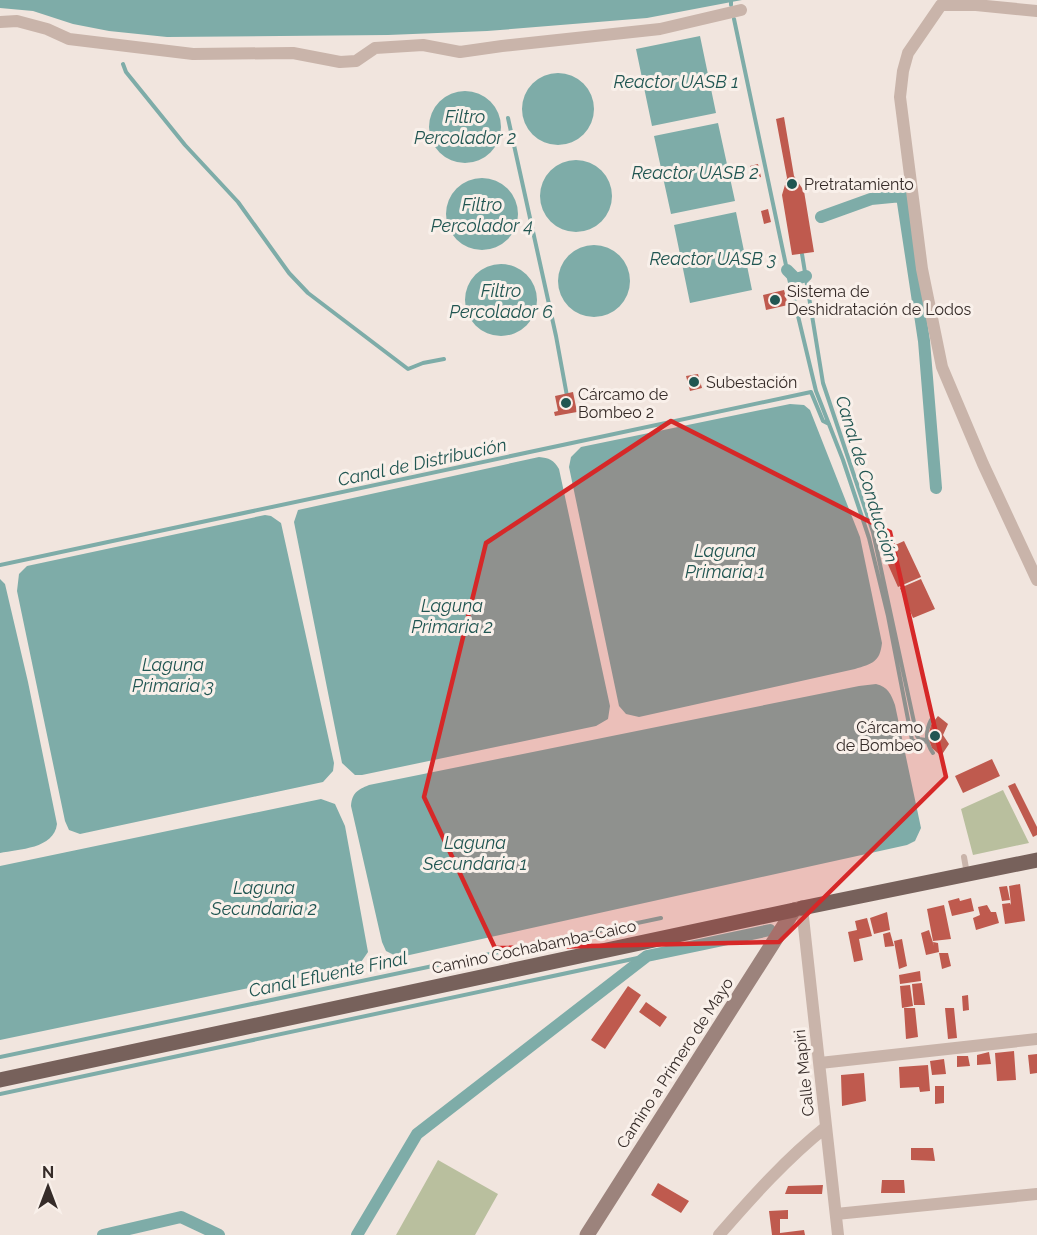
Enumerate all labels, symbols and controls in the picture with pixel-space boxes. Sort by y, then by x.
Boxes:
water label: Reactor UASB 1 [613,71,739,92]
water label: Filtro Percolador 2 [414,106,516,148]
water label: Reactor UASB 2 [632,162,758,183]
place label: Pretratamiento [804,175,914,194]
marker: Pretratamiento [785,177,799,191]
water label: Filtro Percolador 4 [431,194,533,236]
water label: Reactor UASB 3 [649,248,777,269]
water label: Filtro Percolador 6 [449,280,553,322]
place label: Sistema de Deshidratación de Lodos [787,282,971,319]
marker: Sistema de Deshidratación de Lodos [768,293,782,307]
place label: Subestación [706,373,797,392]
marker: Subestación [687,375,701,389]
place label: Cárcamo de Bombeo 2 [578,385,668,422]
water label: Canal de Conducción [832,393,902,565]
marker: Cárcamo de Bombeo 2 [559,396,573,410]
water label: Canal de Distribución [336,434,508,490]
water label: Laguna Primaria 1 [685,540,765,582]
water label: Laguna Primaria 2 [411,595,493,637]
water label: Laguna Primaria 3 [132,654,214,696]
place label: Cárcamo de Bombeo [836,718,923,755]
marker: Cárcamo de Bombeo [928,729,942,743]
water label: Laguna Secundaria 1 [422,832,527,874]
water label: Laguna Secundaria 2 [210,877,317,919]
street label: Camino Cochabamba-Caico [430,916,638,978]
water label: Canal Efluente Final [247,947,410,1001]
street label: Camino a Primero de Mayo [613,974,737,1152]
street label: Calle Mapiri [790,1029,818,1117]
north arrow [18,1157,78,1217]
text: N [42,1163,54,1182]

